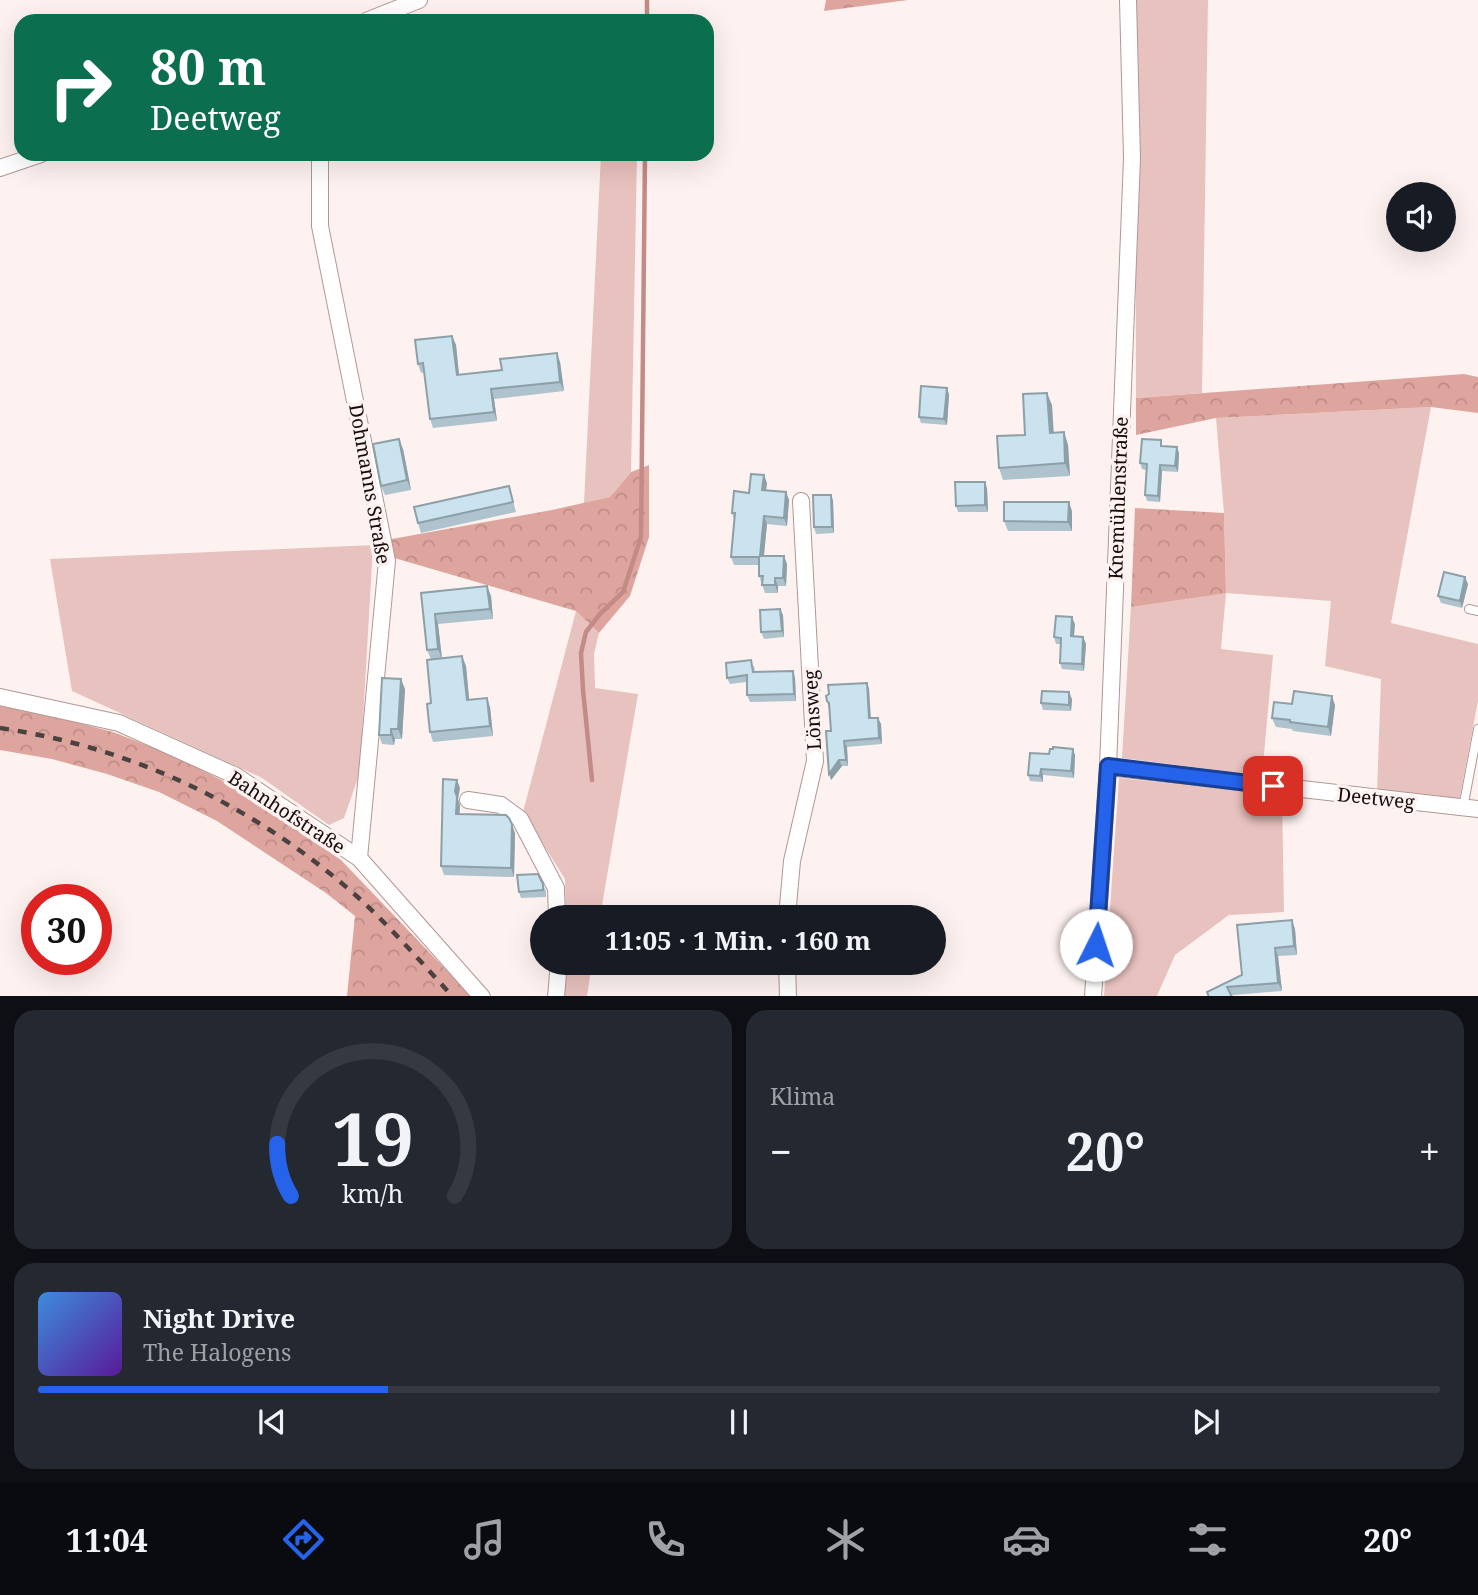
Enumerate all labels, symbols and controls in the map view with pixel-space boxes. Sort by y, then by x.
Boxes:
text: 80 m [150,33,266,99]
icon: right [35,42,126,133]
text: Deetweg [150,96,281,139]
map controls [1386,182,1456,252]
button: sound [1386,182,1456,252]
street label: Dohmanns Straße [343,402,397,566]
street label: Knemühlenstraße [1102,416,1134,580]
street label: Lönsweg [797,669,827,751]
pin [1243,756,1303,816]
street label: Bahnhofstraße [224,764,350,860]
icon: arrive [1254,767,1292,805]
street label: Deetweg [1336,781,1416,815]
speed limit sign: 30 [21,884,112,975]
position arrow [1059,908,1133,982]
text: 11:05 · 1 Min. · 160 m [605,922,871,958]
text: Klima [770,1080,835,1112]
text: 19 [332,1088,414,1187]
text: 20° [1066,1115,1145,1186]
text: − [770,1125,792,1177]
text: + [1419,1125,1440,1177]
text: km/h [342,1175,404,1209]
text: Night Drive [143,1300,295,1336]
text: The Halogens [143,1336,291,1368]
icon: previous [253,1403,291,1441]
icon: pause [720,1403,758,1441]
icon: next [1187,1403,1225,1441]
icon: directions [279,1515,328,1564]
icon: music [460,1515,509,1564]
icon: phone [641,1515,690,1564]
icon: climate [821,1515,870,1564]
icon: car [1002,1515,1051,1564]
icon: filters [1183,1515,1232,1564]
text: 11:04 [66,1518,148,1561]
text: 20° [1363,1518,1412,1561]

